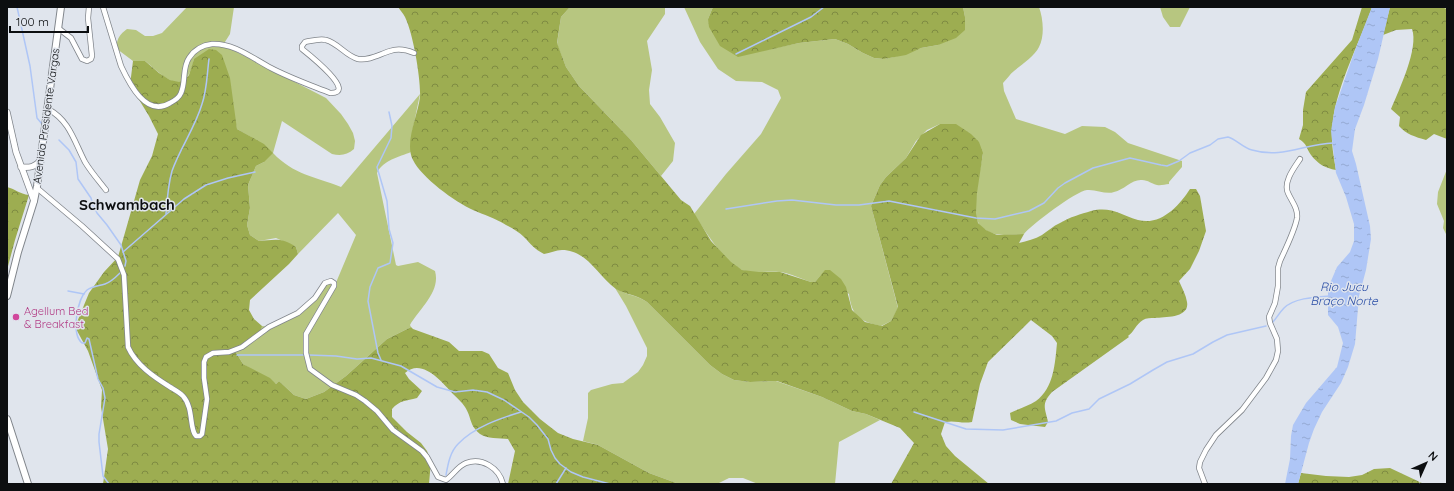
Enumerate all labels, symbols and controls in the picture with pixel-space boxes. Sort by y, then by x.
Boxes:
scale bar [10,8,88,34]
text: 100 m [16,14,49,29]
street label: Avenida Presidente Vargas [30,47,62,185]
district label: Schwambach [79,195,175,214]
water label: Rio Jucu Braço Norte [1310,279,1379,308]
place label: Agellum Bed & Breakfast [24,304,88,331]
marker: Agellum Bed & Breakfast [11,312,21,322]
north arrow [1406,443,1446,483]
text: N [1425,448,1441,464]

